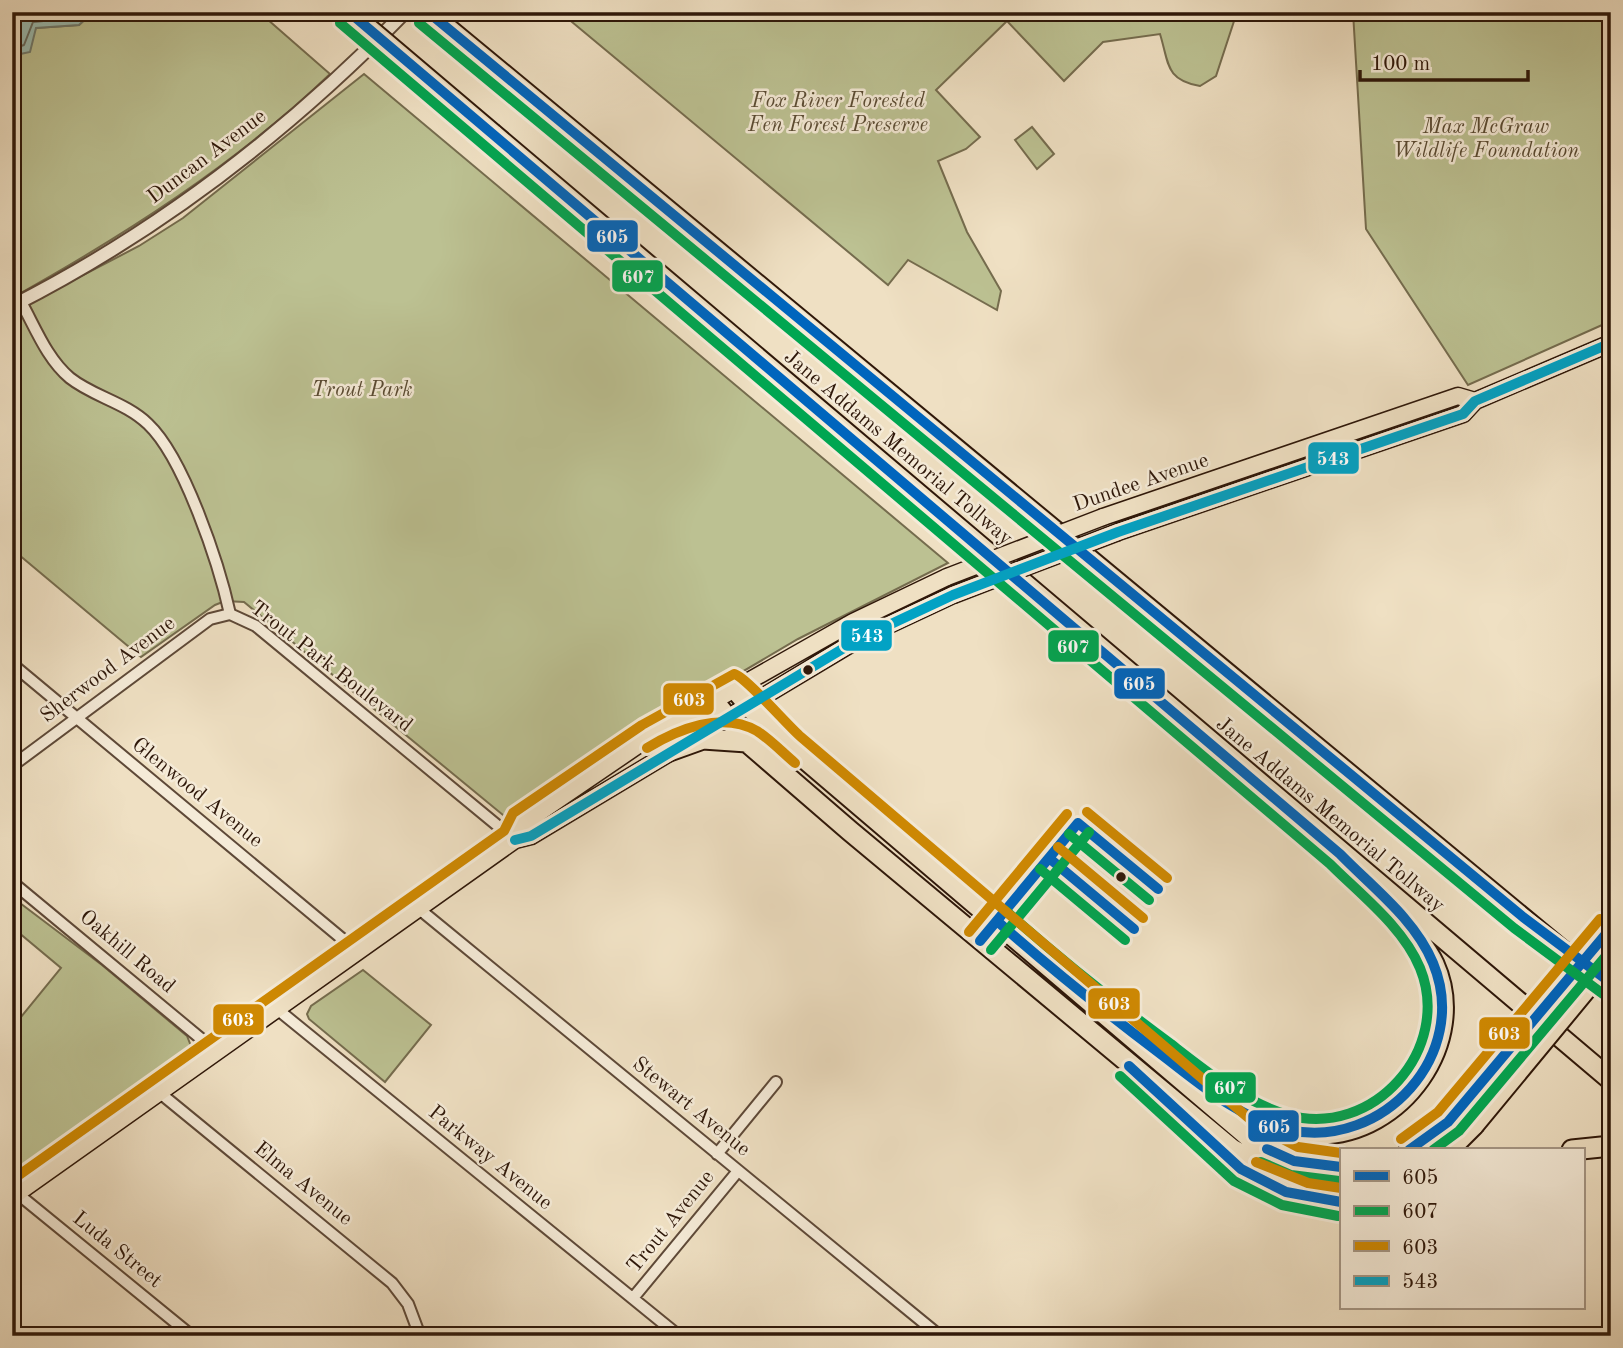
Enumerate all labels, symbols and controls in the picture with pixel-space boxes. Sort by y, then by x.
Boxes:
scale bar [1360,38,1528,82]
text: 100 m [1371,54,1430,75]
park label: Fox River Forested Fen Forest Preserve [747,91,928,136]
street label: Duncan Avenue [144,106,270,208]
park label: Max McGraw Wildlife Foundation [1393,117,1579,162]
line badge: 605 [586,219,639,253]
text: 605 [595,229,629,248]
line badge: 607 [611,259,664,293]
text: 607 [621,269,655,288]
street label: Jane Addams Memorial Tollway [780,346,1016,550]
park label: Trout Park [311,380,413,401]
line badge: 543 [1307,441,1360,475]
street label: Dundee Avenue [1071,450,1211,516]
text: 543 [1316,451,1350,470]
street label: Trout Park Boulevard [246,597,416,737]
street label: Sherwood Avenue [37,613,179,727]
line badge: 543 [840,619,893,652]
text: 543 [850,628,884,647]
line badge: 607 [1047,629,1100,663]
text: 607 [1056,639,1090,658]
unlabelled marker [801,663,815,677]
line badge: 605 [1113,667,1166,700]
text: 605 [1122,676,1156,695]
line badge: 603 [662,682,715,716]
text: 603 [672,692,706,711]
street label: Jane Addams Memorial Tollway [1212,713,1448,917]
street label: Glenwood Avenue [128,734,266,852]
unlabelled marker [1114,870,1128,884]
street label: Oakhill Road [75,906,179,998]
line badge: 603 [1087,987,1141,1020]
text: 603 [1097,996,1131,1015]
line badge: 603 [212,1003,265,1036]
text: 603 [221,1012,255,1031]
line badge: 603 [1478,1016,1531,1050]
text: 603 [1487,1026,1521,1045]
street label: Stewart Avenue [628,1053,754,1161]
line badge: 607 [1204,1071,1257,1104]
text: 607 [1213,1080,1247,1099]
street label: Parkway Avenue [424,1102,556,1214]
line badge: 605 [1247,1109,1300,1143]
text: 605 [1257,1119,1291,1138]
street label: Elma Avenue [250,1138,356,1230]
legend [1340,1148,1584,1310]
street label: Trout Avenue [623,1167,719,1277]
text: 605 [1402,1168,1439,1189]
text: 607 [1402,1202,1439,1223]
street label: Luda Street [68,1208,166,1292]
text: 603 [1402,1238,1439,1259]
text: 543 [1402,1272,1439,1293]

